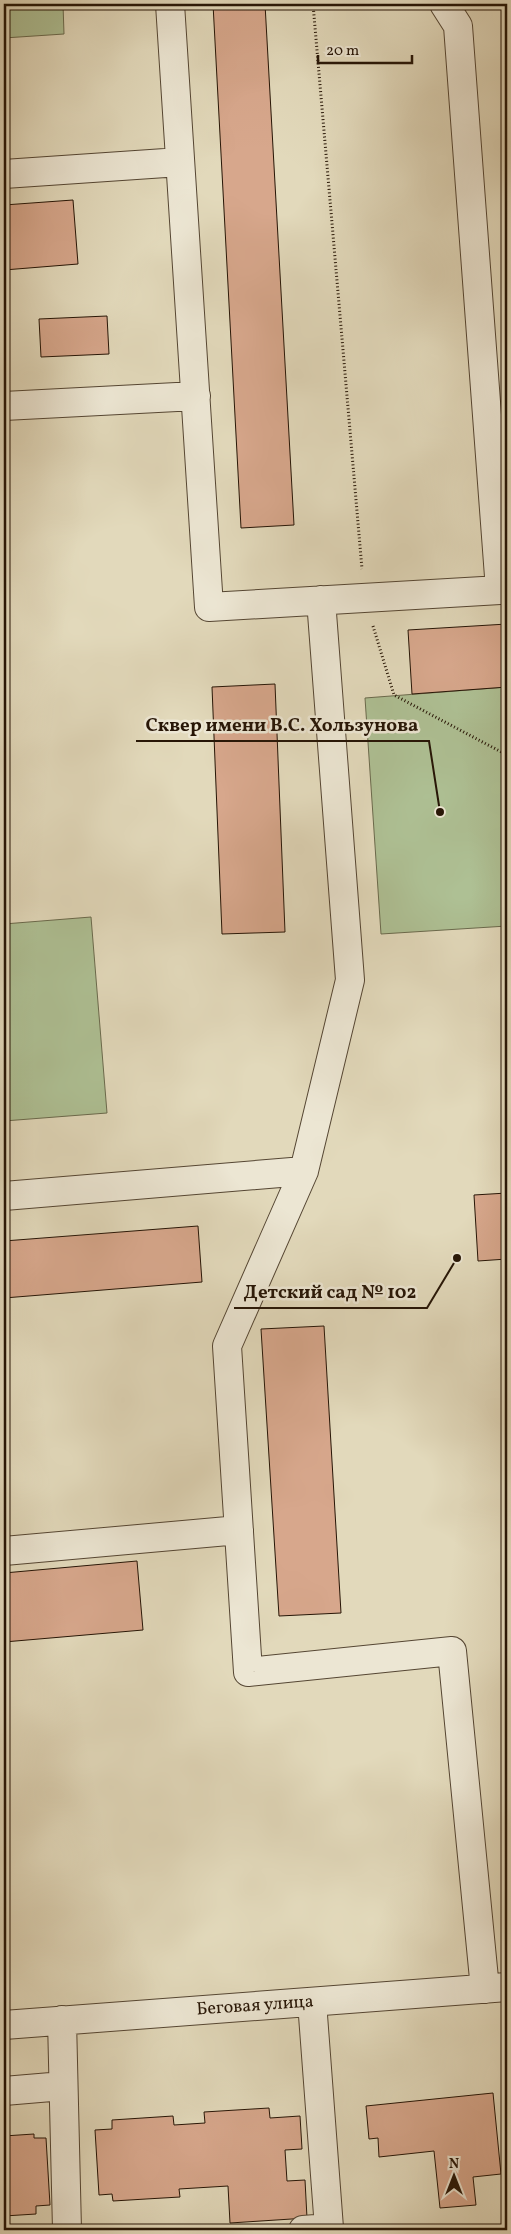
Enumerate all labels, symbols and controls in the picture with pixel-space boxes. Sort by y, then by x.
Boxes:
scale bar [318,32,412,64]
text: 20 m [326,41,359,62]
callout: Сквер имени В.С. Хользунова [136,707,429,741]
text: Сквер имени В.С. Хользунова [146,713,418,739]
callout: Детский сад № 102 [234,1274,427,1308]
text: Детский сад № 102 [244,1280,417,1306]
street label: Беговая улица [196,1989,315,2023]
north arrow [428,2152,478,2202]
text: N [449,2155,459,2174]

